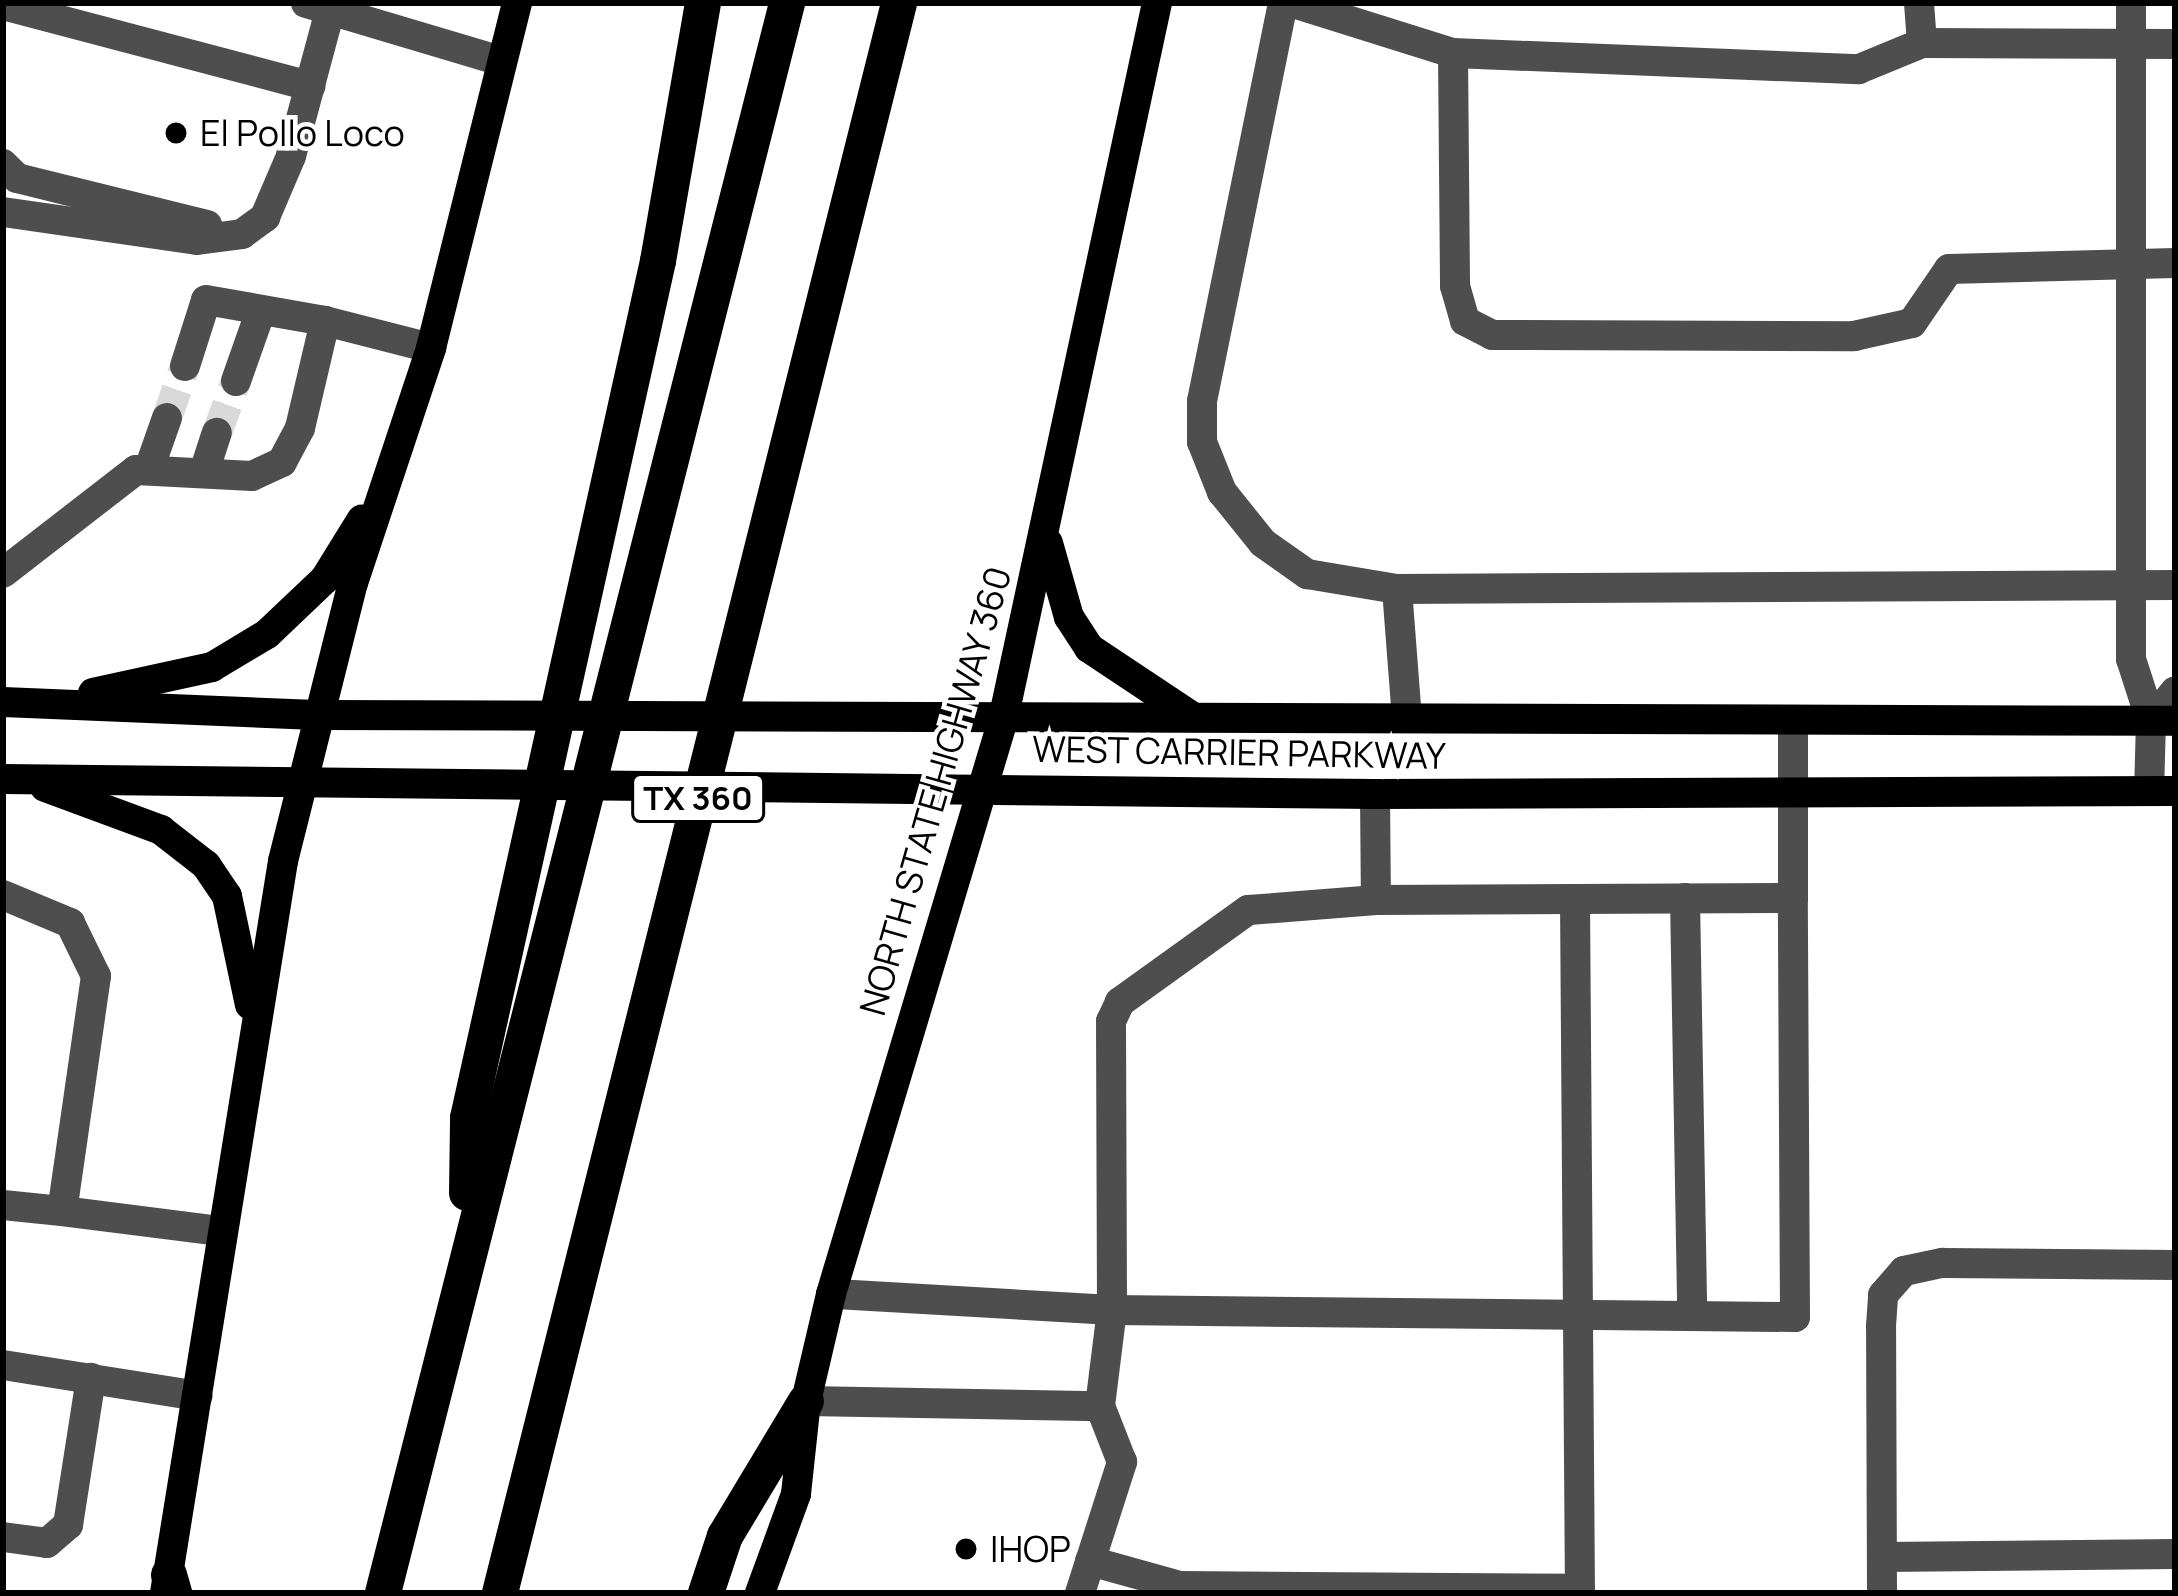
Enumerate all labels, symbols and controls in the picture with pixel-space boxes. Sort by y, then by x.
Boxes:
place label: El Pollo Loco [200,111,405,155]
marker: El Pollo Loco [163,120,189,146]
street label: NORTH STATE HIGHWAY 360 [850,561,1020,1021]
street label: WEST CARRIER PARKWAY [1031,727,1447,777]
road number: TX 360 [629,771,767,825]
place label: IHOP [990,1527,1071,1571]
marker: IHOP [953,1536,979,1562]

